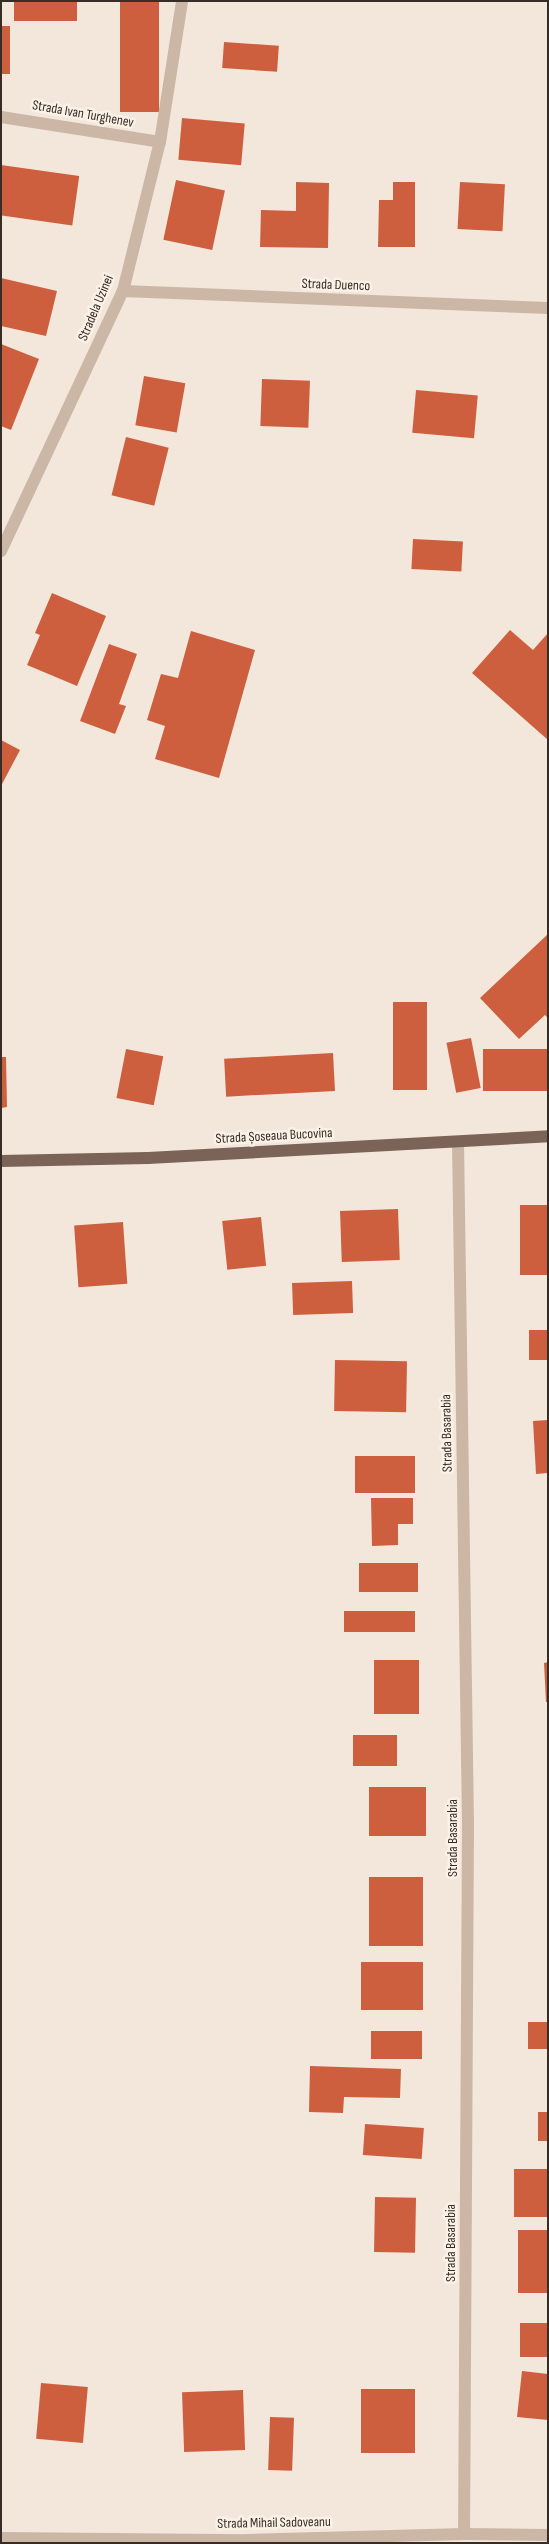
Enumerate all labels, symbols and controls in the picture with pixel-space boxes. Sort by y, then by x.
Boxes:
street label: Strada Ivan Turghenev [31,97,135,131]
street label: Stradela Uzinei [75,273,117,343]
street label: Strada Duenco [301,275,371,295]
street label: Strada Șoseaua Bucovina [215,1125,333,1147]
street label: Strada Basarabia [438,1394,456,1472]
street label: Strada Basarabia [445,1799,461,1877]
street label: Strada Basarabia [443,2204,459,2282]
street label: Strada Mihail Sadoveanu [217,2514,331,2532]

